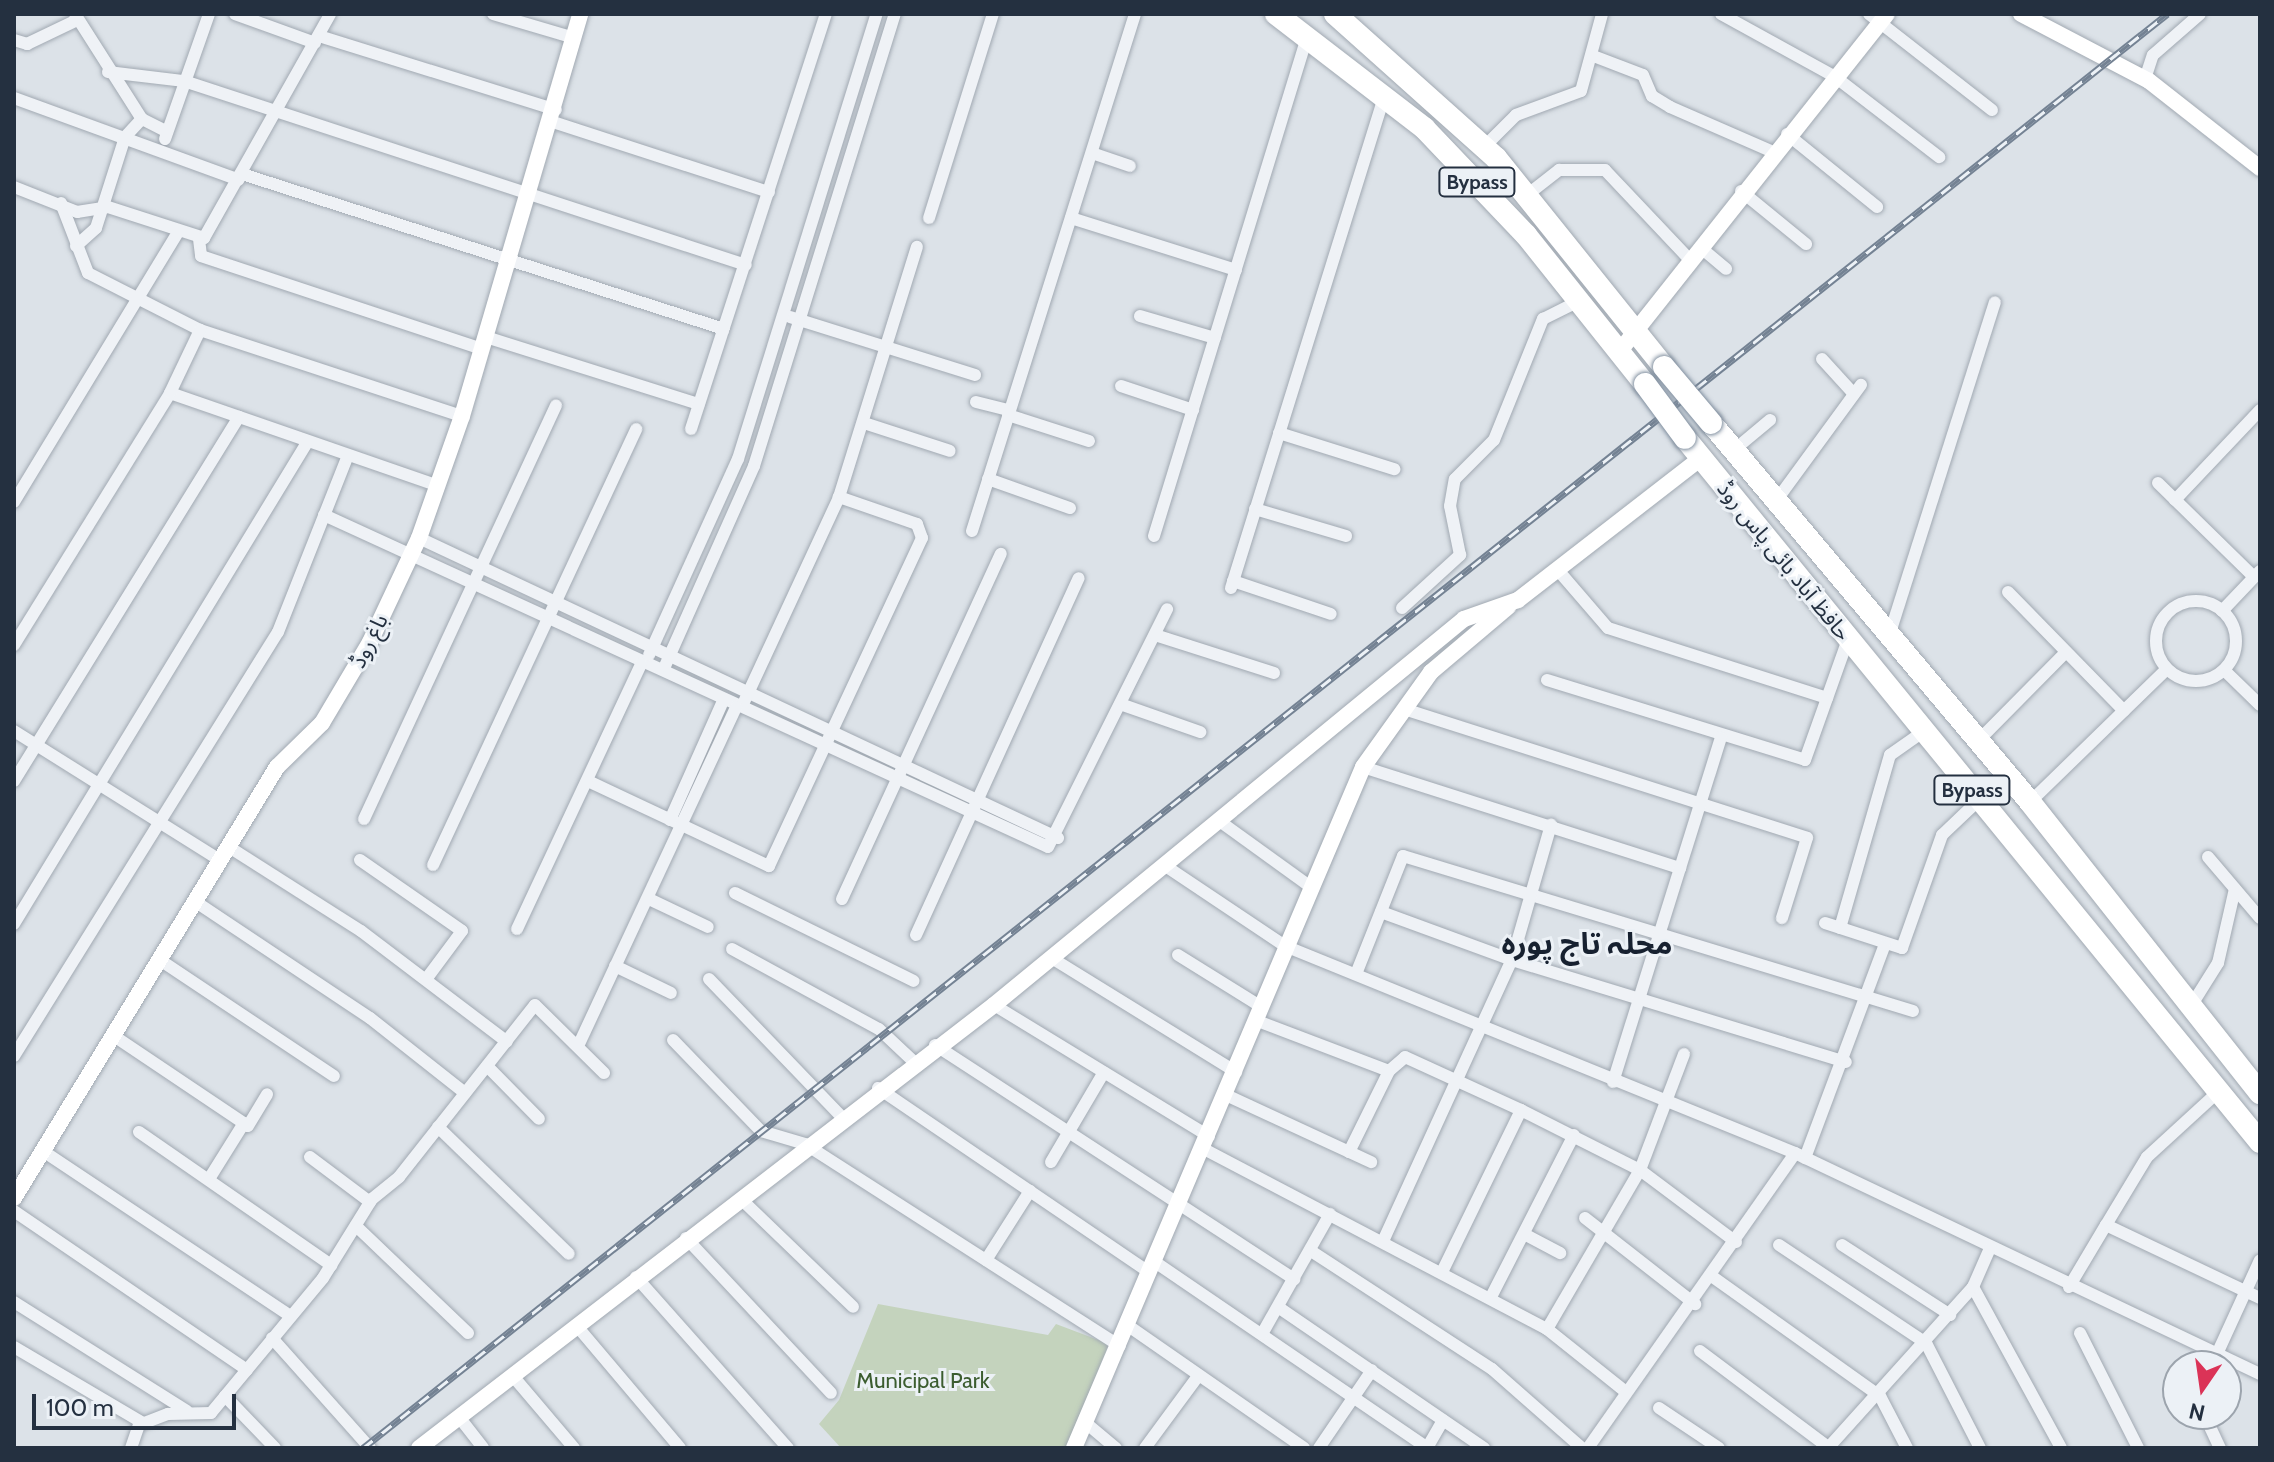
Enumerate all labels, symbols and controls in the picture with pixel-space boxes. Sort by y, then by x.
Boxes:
road number: Bypass [1437,166,1517,198]
street label: حافظ آباد بائی پاس روڈ [1712,476,1856,646]
street label: باغ روڈ [344,610,394,672]
road number: Bypass [1932,774,2012,806]
district label: محلہ تاج پورہ [1501,926,1673,962]
north arrow [2162,1350,2242,1430]
park label: Municipal Park [856,1368,990,1394]
scale bar [36,1378,240,1428]
text: 100 m [46,1393,114,1422]
text: N [2186,1397,2208,1427]

